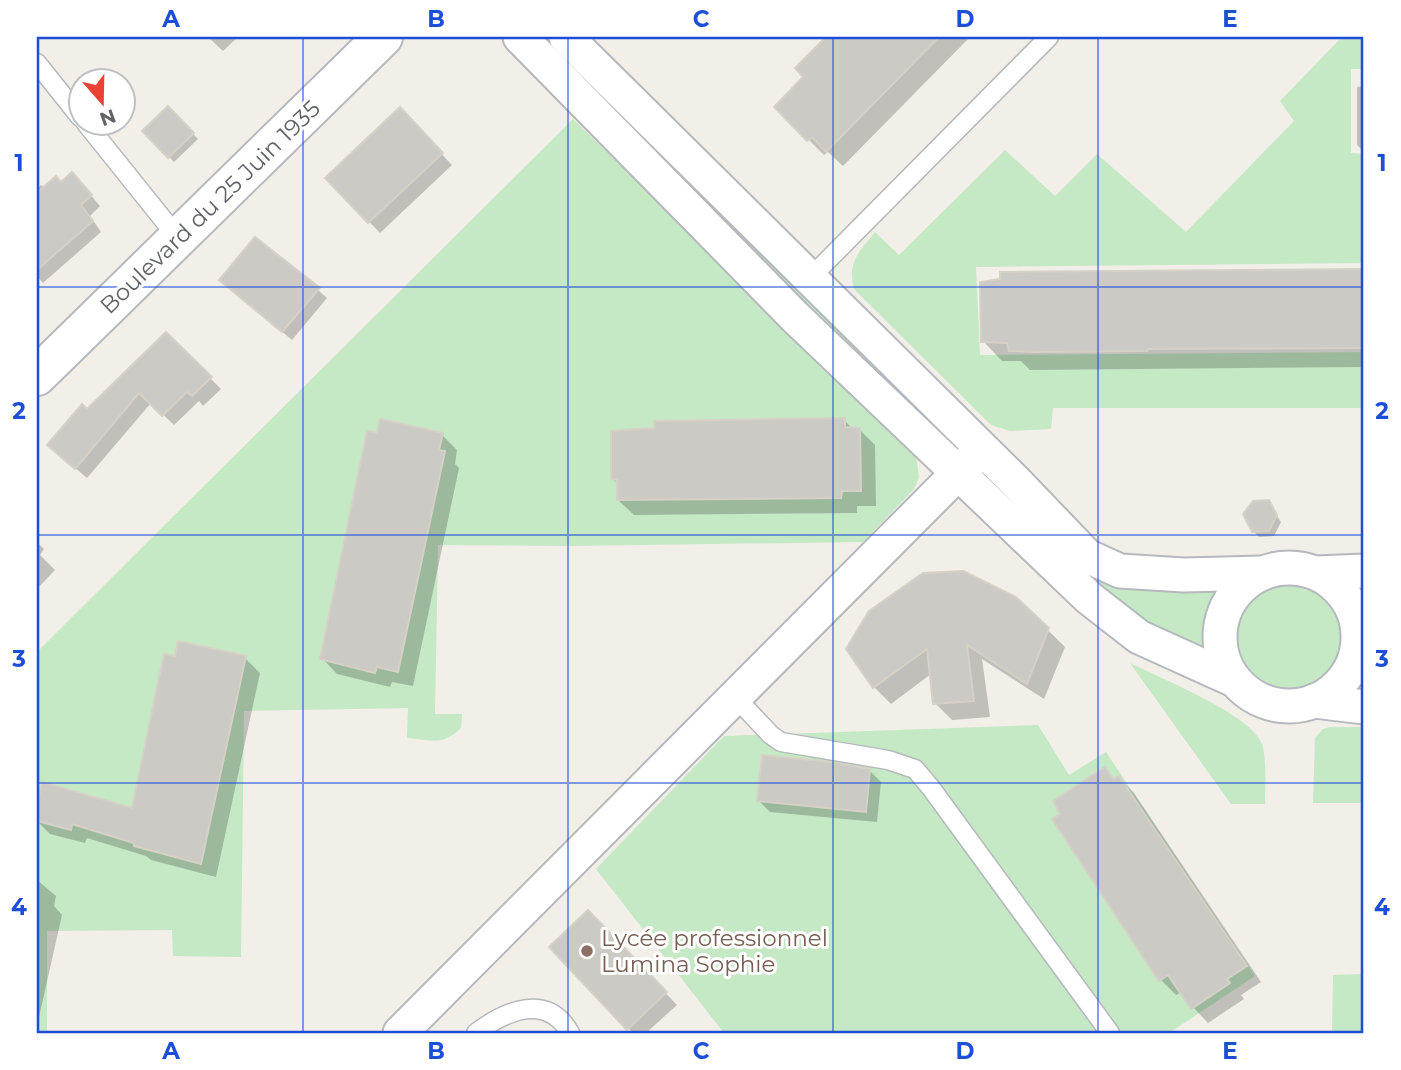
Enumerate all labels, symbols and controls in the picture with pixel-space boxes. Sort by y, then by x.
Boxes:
text: A [161,5,180,33]
text: B [427,5,445,33]
text: C [693,5,710,33]
text: D [956,5,975,33]
text: E [1222,5,1238,33]
north arrow [66,66,136,136]
street label: Boulevard du 25 Juin 1935 [94,94,326,320]
text: N [96,104,119,131]
text: 1 [14,149,24,177]
text: 1 [1377,149,1387,177]
text: 2 [12,397,26,425]
text: 2 [1375,397,1389,425]
text: 3 [11,645,26,673]
text: 3 [1374,645,1389,673]
text: 4 [11,893,27,921]
text: 4 [1374,893,1390,921]
place label: Lycée professionnel Lumina Sophie [601,924,828,978]
marker: Lycée professionnel Lumina Sophie [579,943,595,959]
text: A [161,1037,180,1065]
text: B [427,1037,445,1065]
text: C [693,1037,710,1065]
text: D [956,1037,975,1065]
text: E [1222,1037,1238,1065]

